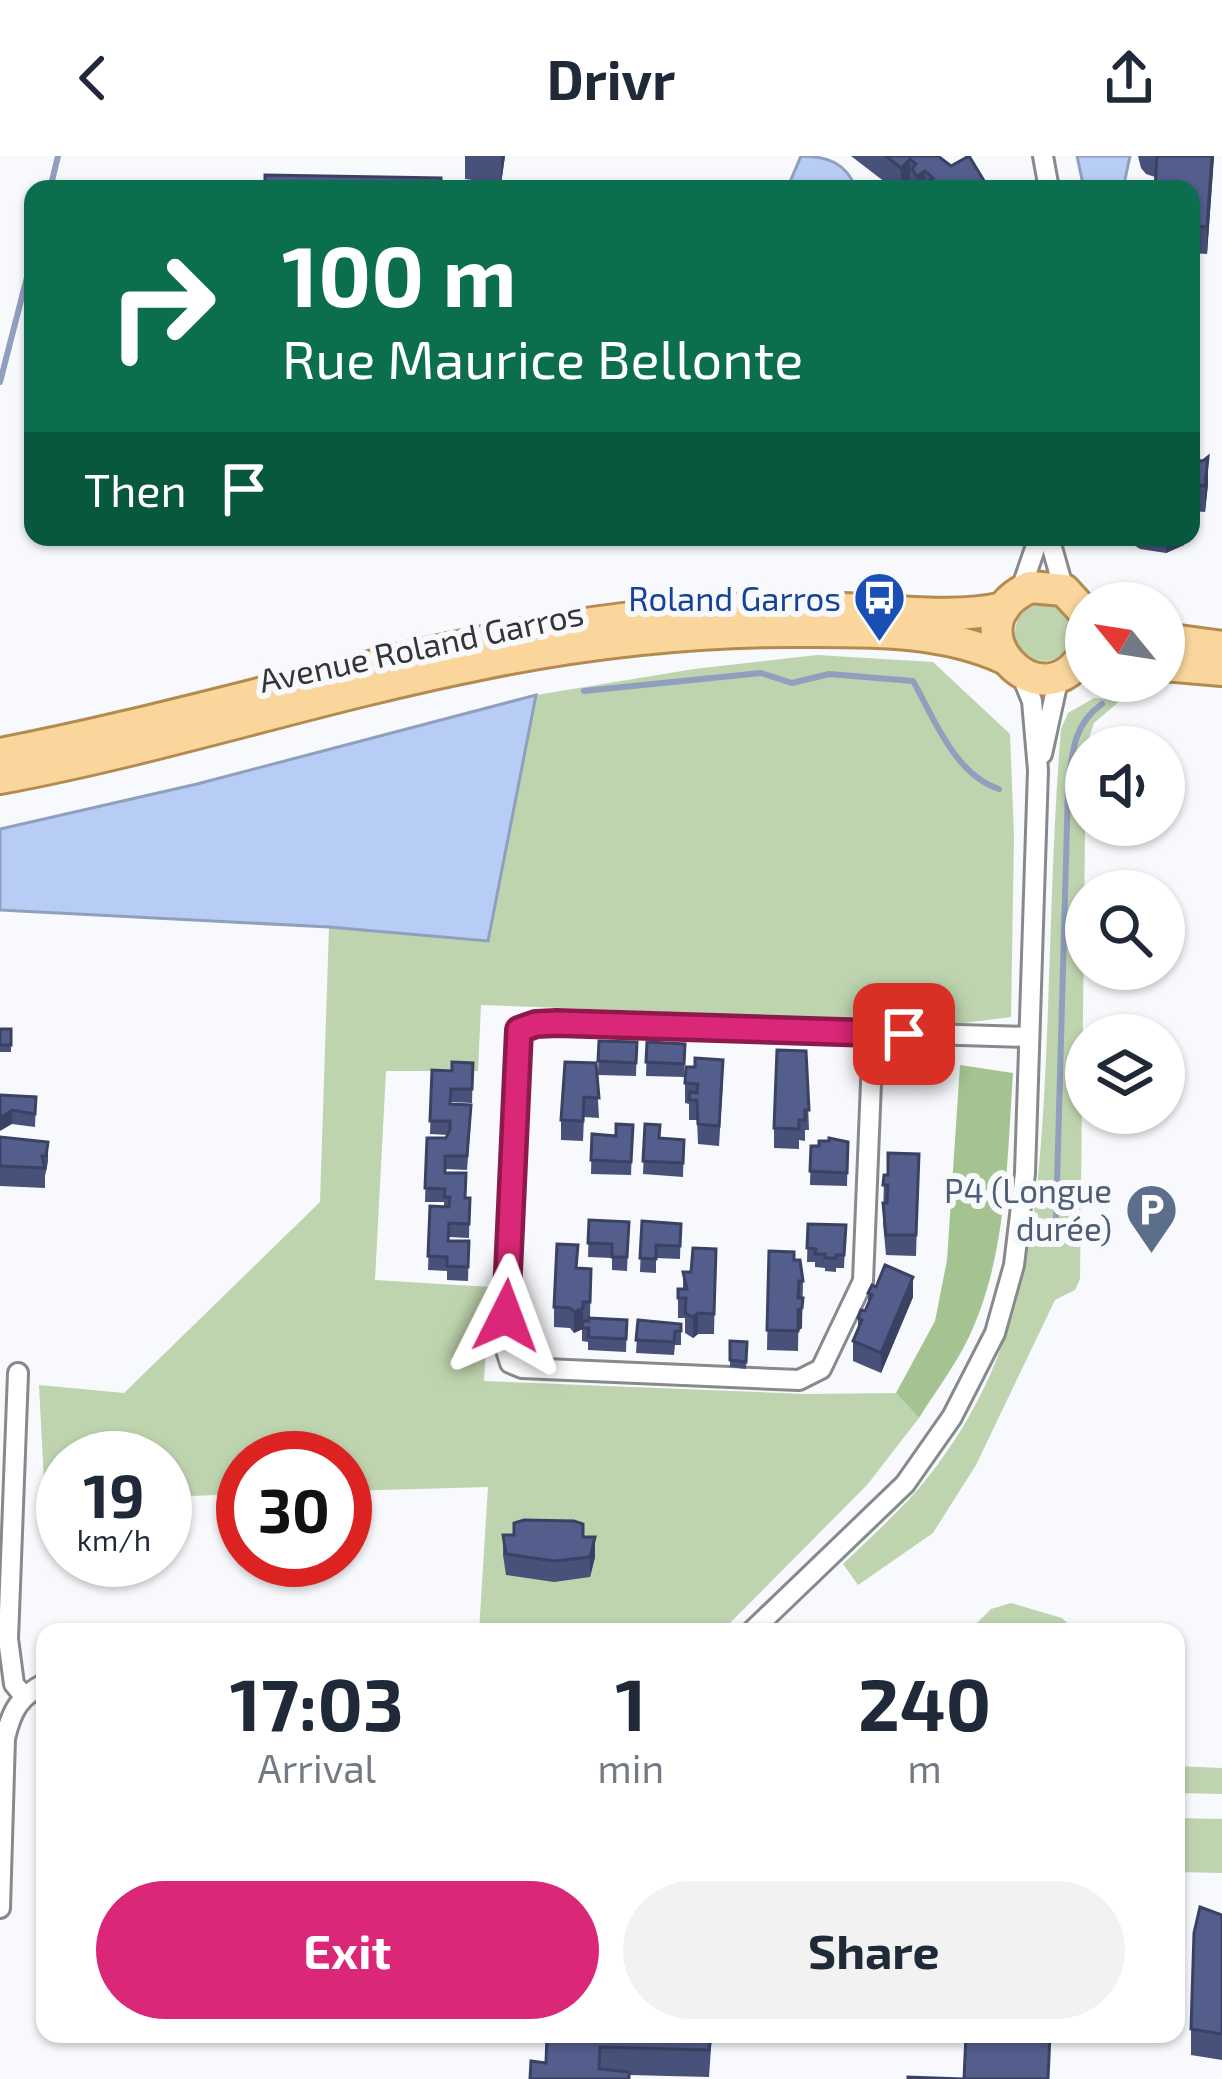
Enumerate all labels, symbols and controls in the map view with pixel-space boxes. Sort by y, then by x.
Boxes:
icon: back [60,45,126,111]
icon: share [1096,45,1162,111]
text: Drivr [547,46,675,111]
text: 100 m [282,223,516,324]
icon: right [84,228,240,384]
text: Rue Maurice Bellonte [282,325,803,390]
icon: arrive [211,456,277,522]
text: Then [84,462,187,516]
bus stop icon: Roland Garros [852,570,908,644]
place label: Roland Garros [628,578,841,618]
north arrow [1065,582,1185,702]
map controls [1065,582,1185,1134]
street label: Avenue Roland Garros [255,592,587,700]
button: sound [1065,726,1185,846]
button: search [1065,870,1185,990]
pin [853,983,955,1085]
icon: arrive [871,1001,937,1067]
button: layers [1065,1014,1185,1134]
place label: P4 (Longue durée) [944,1170,1112,1248]
parking icon: P4 (Longue durée) [1123,1181,1179,1255]
position arrow [443,1253,569,1379]
speed limit sign: 30 [216,1431,372,1587]
text: 19 [83,1458,145,1530]
text: km/h [77,1521,151,1557]
text: 17:03 [230,1659,404,1745]
text: 1 [615,1659,646,1745]
text: 240 [858,1659,991,1745]
text: Arrival [257,1744,376,1791]
text: min [598,1744,664,1791]
text: m [907,1744,942,1791]
button: Exit [96,1881,599,2019]
button: Share [623,1881,1125,2019]

